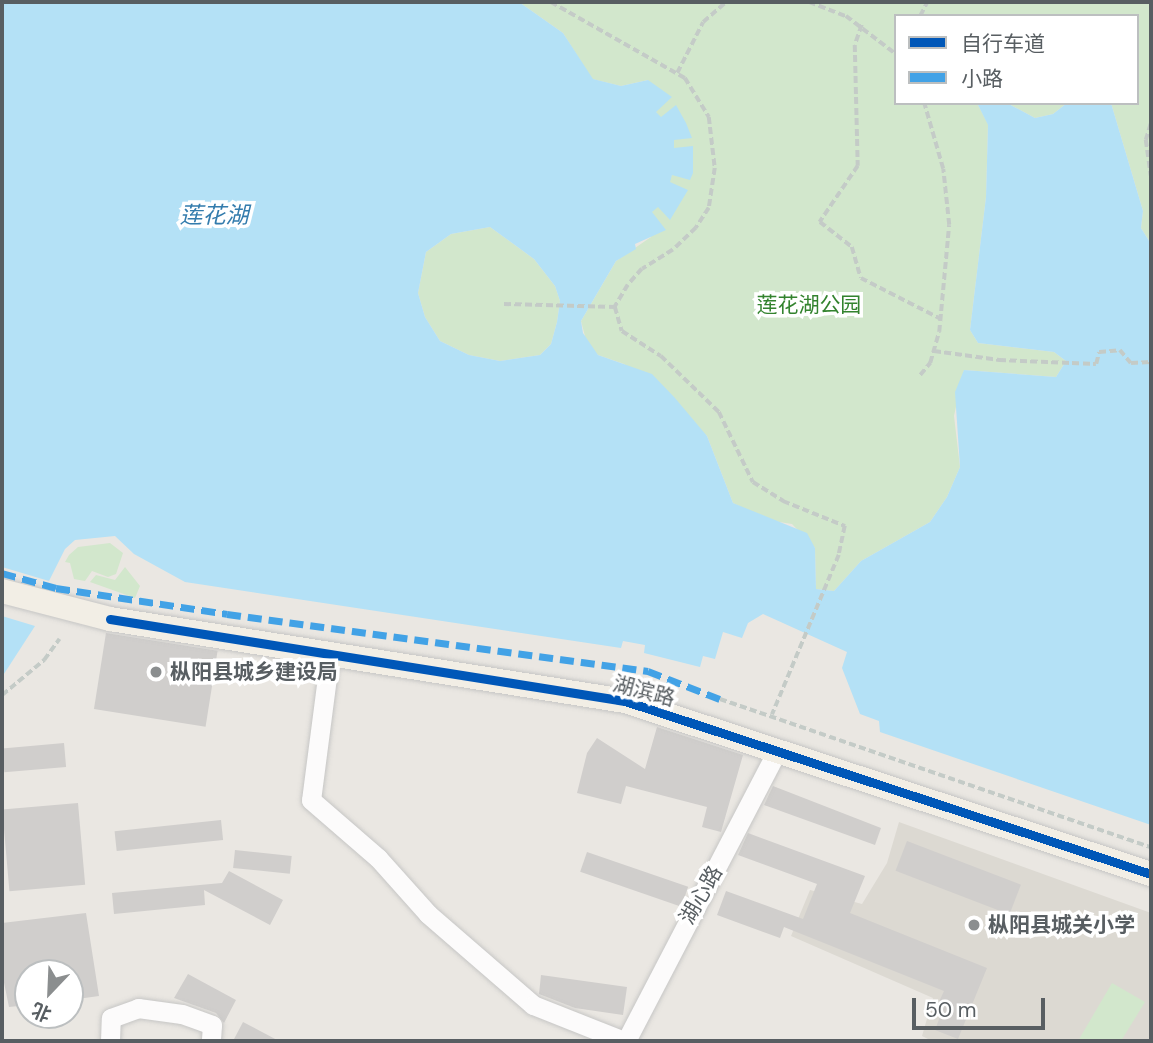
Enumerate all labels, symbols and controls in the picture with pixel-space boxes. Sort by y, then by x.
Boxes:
legend [894,14,1139,105]
text: 自行车道 [961,30,1045,58]
text: 小路 [961,65,1003,93]
water label: 莲花湖 [180,201,248,229]
park label: 莲花湖公园 [757,292,861,318]
place label: 枞阳县城乡建设局 [170,659,338,685]
marker: 枞阳县城乡建设局 [148,664,164,680]
street label: 湖滨路 [610,671,678,711]
street label: 湖心路 [674,861,728,929]
place label: 枞阳县城关小学 [988,912,1135,938]
marker: 枞阳县城关小学 [966,917,982,933]
north arrow [14,959,84,1029]
scale bar [915,984,1048,1028]
text: 50 m [925,996,976,1024]
text: 北 [28,997,55,1027]

